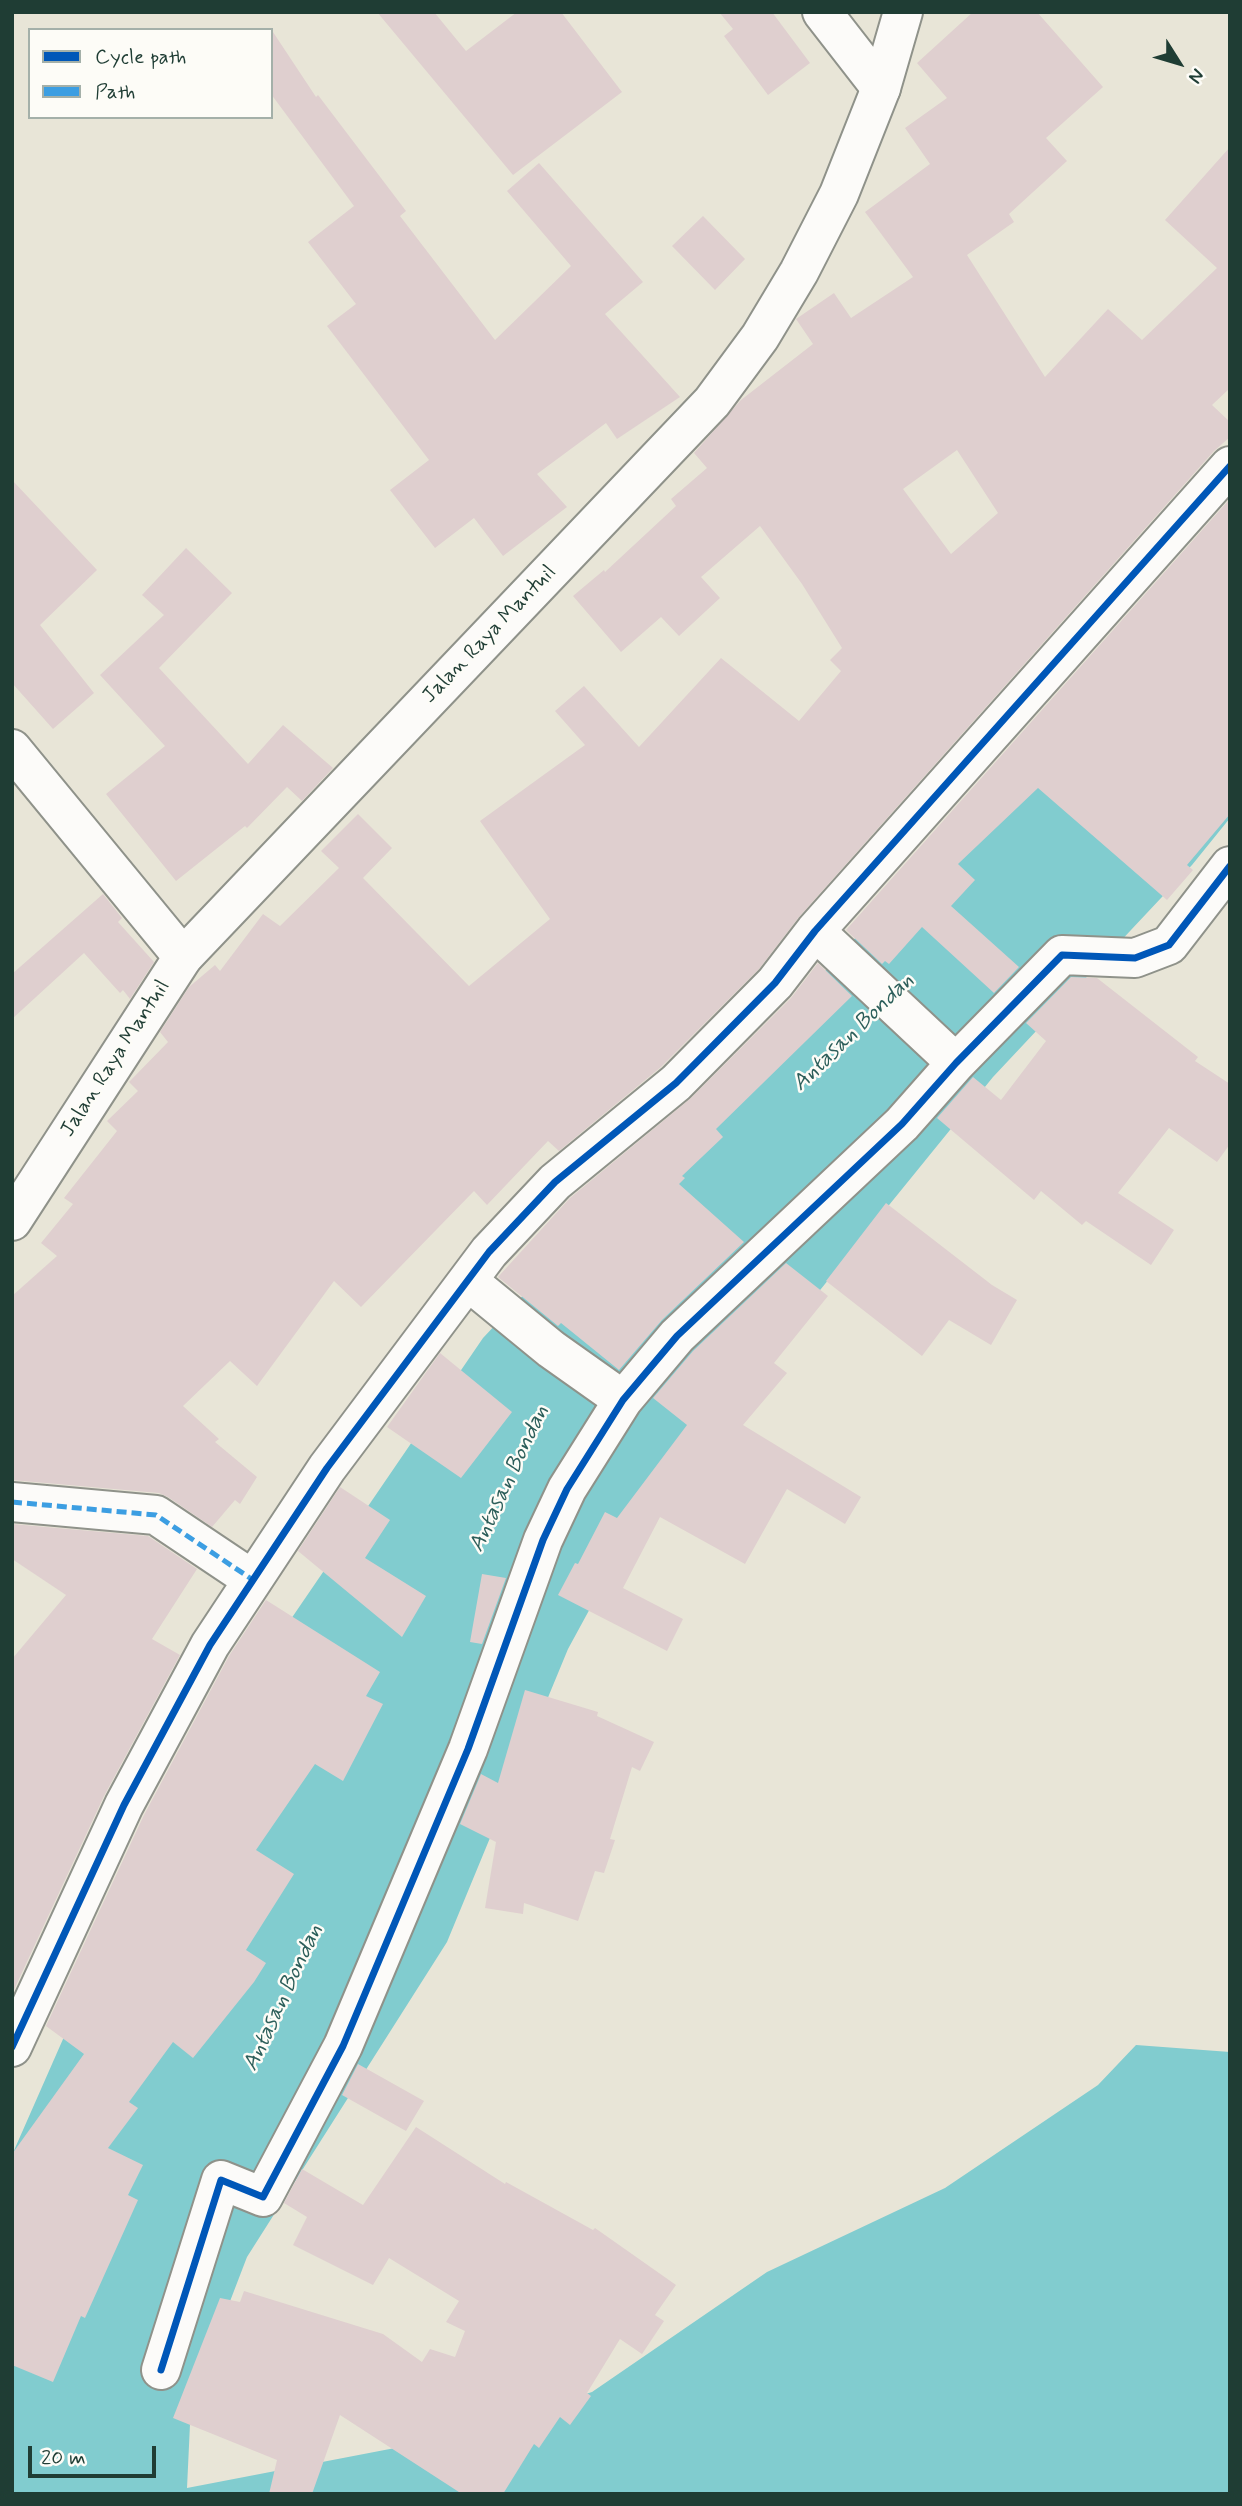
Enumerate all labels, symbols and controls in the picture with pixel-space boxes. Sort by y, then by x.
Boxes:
legend [28,28,273,119]
north arrow [1144,28,1214,98]
text: Cycle path [95,43,186,71]
text: N [1182,63,1210,89]
text: Path [95,78,135,106]
street label: Jalan Raya Mantuil [418,561,562,709]
water label: Antasan Bondan [787,968,921,1098]
street label: Jalan Raya Mantuil [56,976,176,1142]
water label: Antasan Bondan [464,1401,556,1557]
water label: Antasan Bondan [238,1920,330,2076]
scale bar [32,2432,159,2476]
text: 20 m [41,2444,86,2472]

